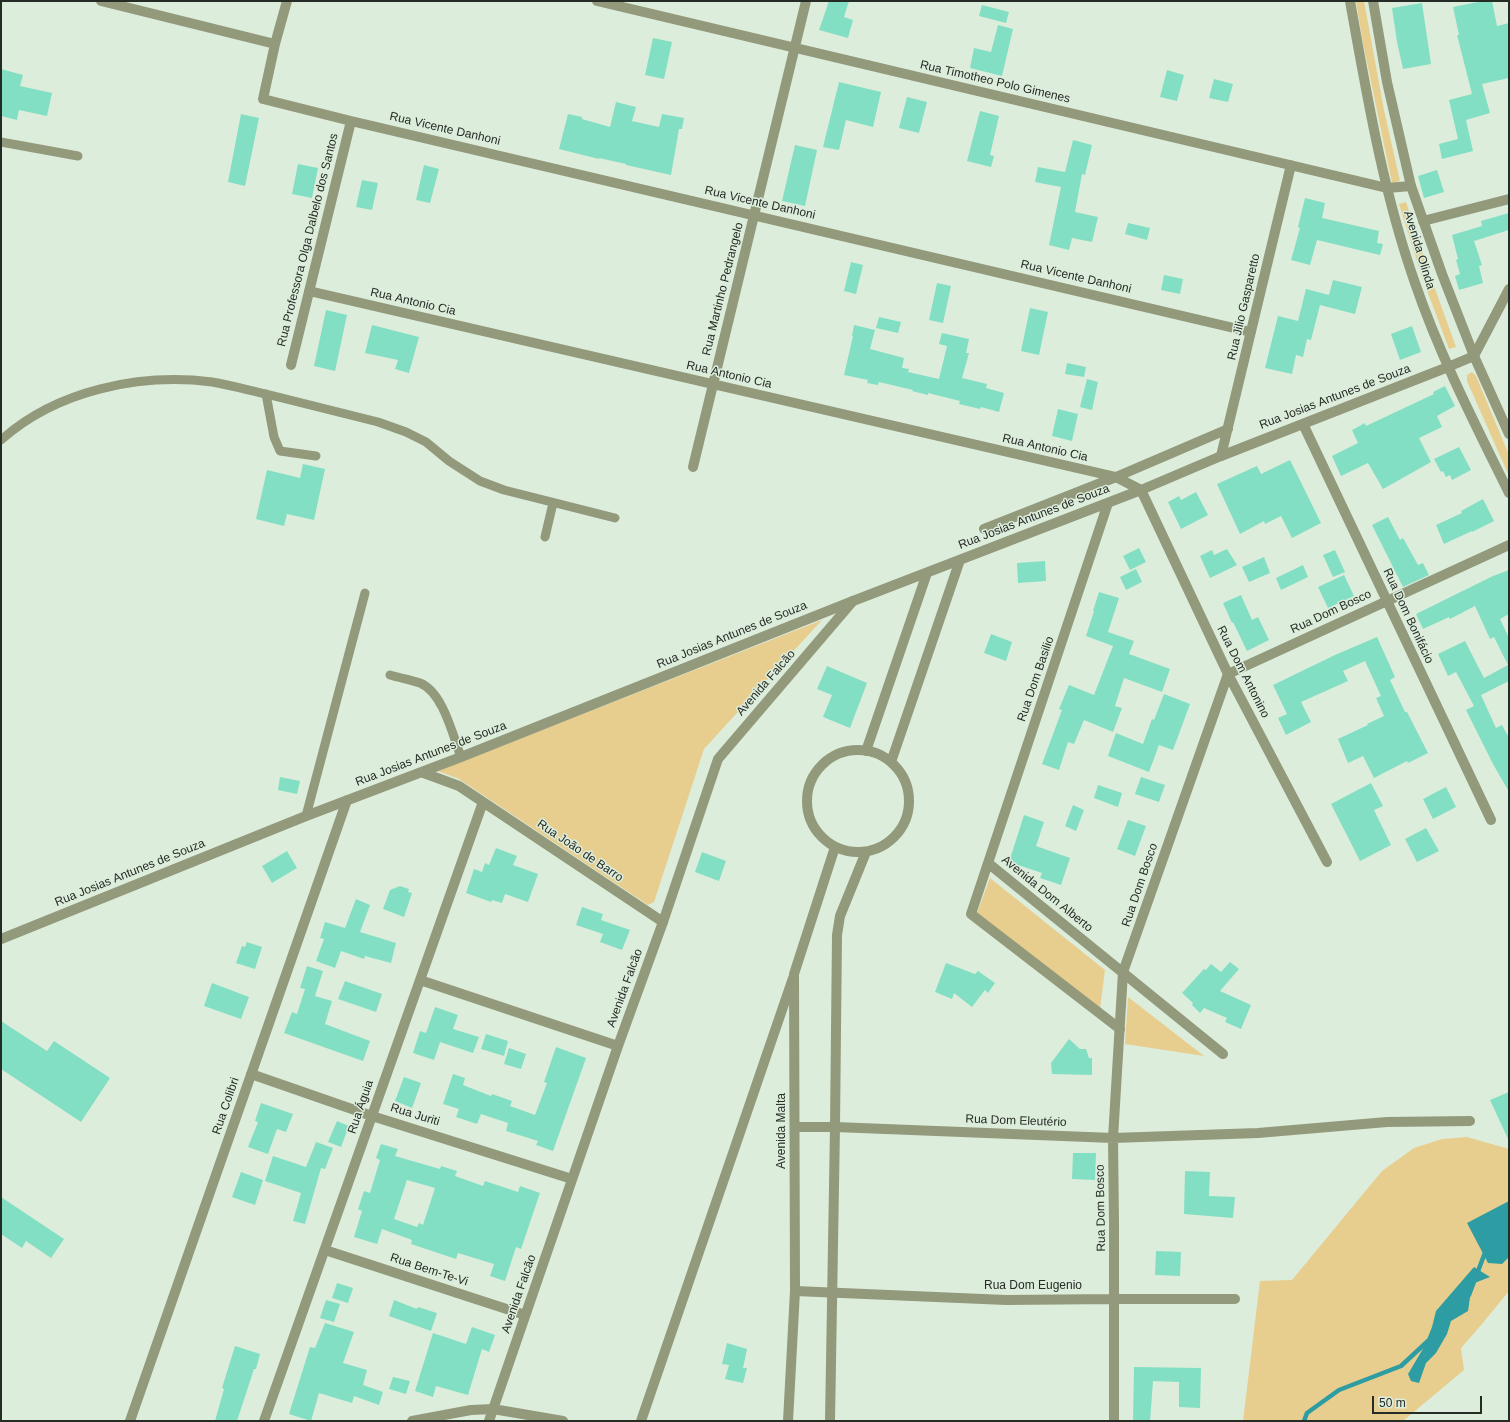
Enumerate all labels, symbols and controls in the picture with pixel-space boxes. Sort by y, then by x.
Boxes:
street label: Rua Timotheo Polo Gimenes [919,58,1071,106]
street label: Rua Vicente Danhoni [388,109,502,149]
street label: Rua Professora Olga Dalbelo dos Santos [274,132,342,348]
street label: Rua Vicente Danhoni [703,183,817,223]
street label: Avenida Olinda [1400,209,1438,291]
street label: Rua Martinho Pedrangelo [699,221,747,357]
street label: Rua Jilio Gasparetto [1225,252,1263,362]
street label: Rua Vicente Danhoni [1019,257,1133,297]
street label: Rua Antonio Cia [369,285,457,319]
street label: Rua Antonio Cia [685,358,773,392]
street label: Rua Josias Antunes de Souza [1257,361,1413,433]
street label: Rua Antonio Cia [1001,431,1089,465]
street label: Rua Josias Antunes de Souza [956,481,1112,553]
street label: Rua Dom Bonifácio [1380,566,1436,666]
street label: Rua Dom Bosco [1288,587,1374,637]
street label: Rua Josias Antunes de Souza [655,598,809,672]
street label: Rua Dom Antonino [1214,624,1272,720]
street label: Rua Dom Basilio [1015,634,1057,724]
street label: Avenida Falcão [734,647,798,719]
street label: Rua Josias Antunes de Souza [353,718,509,790]
street label: Rua João de Barro [534,817,626,885]
street label: Rua Josias Antunes de Souza [53,836,207,910]
street label: Rua Dom Bosco [1119,841,1161,929]
street label: Avenida Dom Alberto [998,853,1096,935]
street label: Avenida Falcão [604,947,646,1029]
street label: Rua Colibri [210,1076,242,1136]
street label: Rua Águia [345,1078,377,1136]
street label: Avenida Malta [775,1093,789,1169]
street label: Rua Juriti [389,1101,441,1129]
street label: Rua Dom Eleutério [965,1112,1067,1130]
street label: Rua Dom Bosco [1093,1164,1109,1252]
street label: Rua Bem-Te-Vi [388,1251,470,1289]
street label: Avenida Falcão [499,1253,539,1335]
street label: Rua Dom Eugenio [984,1279,1082,1293]
scale bar [1374,1388,1484,1414]
text: 50 m [1379,1396,1406,1410]

